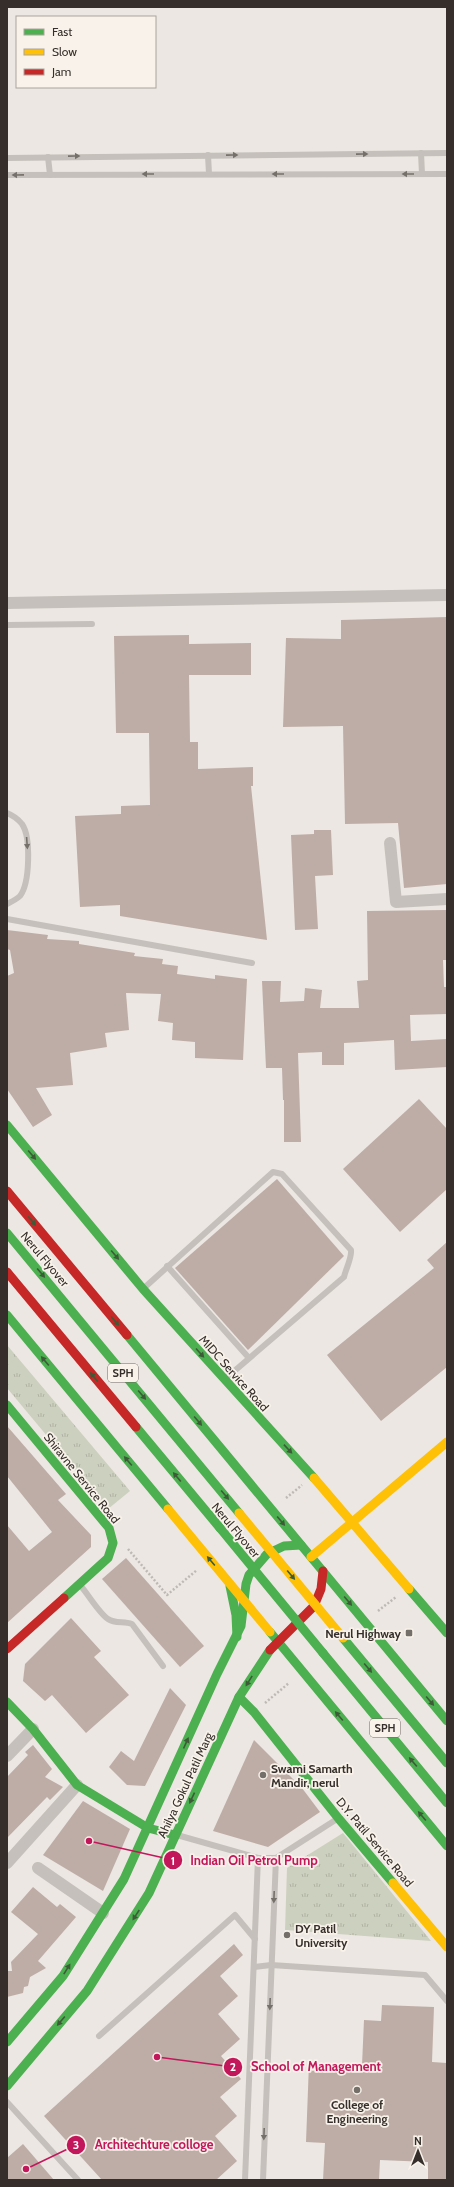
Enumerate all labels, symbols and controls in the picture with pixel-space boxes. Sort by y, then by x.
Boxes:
legend [16,16,156,88]
text: Fast [52,24,72,39]
text: Slow [52,44,77,59]
text: Jam [51,64,71,79]
one-way arrow [356,151,369,157]
one-way arrow [226,152,239,158]
one-way arrow [68,153,81,159]
one-way arrow [141,171,154,177]
one-way arrow [271,171,284,177]
one-way arrow [401,171,414,177]
one-way arrow [11,172,24,178]
one-way arrow [24,837,31,849]
one-way arrow [27,1149,36,1160]
one-way arrow [27,1216,36,1227]
street label: Nerul Flyover [18,1228,72,1290]
one-way arrow [110,1250,119,1260]
one-way arrow [36,1268,45,1279]
one-way arrow [111,1316,120,1327]
street label: MIDC Service Road [196,1332,272,1414]
one-way arrow [195,1349,204,1358]
one-way arrow [41,1355,50,1366]
road number: SPH [108,1364,138,1382]
one-way arrow [90,1371,98,1382]
one-way arrow [137,1390,146,1400]
one-way arrow [194,1416,203,1427]
street label: Shiravne Service Road [41,1430,123,1526]
one-way arrow [283,1444,293,1454]
one-way arrow [124,1456,133,1466]
one-way arrow [172,1471,181,1482]
one-way arrow [220,1490,229,1500]
street label: Nerul Flyover [209,1499,263,1561]
one-way arrow [277,1516,286,1526]
one-way arrow [207,1556,216,1566]
one-way arrow [287,1570,296,1581]
one-way arrow [343,1595,352,1606]
place label: Nerul Highway [325,1626,402,1641]
marker: Nerul Highway [404,1628,414,1638]
one-way arrow [364,1663,373,1674]
one-way arrow [245,1675,252,1687]
one-way arrow [426,1695,435,1706]
one-way arrow [335,1710,344,1721]
road number: SPH [370,1719,400,1737]
street label: Ahilya Gokul Patil Marg [154,1729,217,1840]
one-way arrow [183,1737,189,1748]
one-way arrow [409,1757,418,1767]
place label: Swami Samarth Mandir, nerul [271,1761,353,1790]
marker: Swami Samarth Mandir, nerul [258,1770,268,1780]
one-way arrow [189,1792,195,1804]
street label: D.Y. Patil Service Road [333,1794,417,1890]
one-way arrow [418,1810,427,1821]
callout: Indian Oil Petrol Pump [163,1848,326,1873]
text: Indian Oil Petrol Pump [190,1852,318,1868]
text: 1 [171,1853,175,1868]
one-way arrow [271,1891,277,1904]
one-way arrow [132,1909,139,1921]
place label: DY Patil University [295,1921,348,1950]
marker: DY Patil University [282,1930,292,1940]
one-way arrow [64,1963,71,1975]
one-way arrow [266,1998,273,2010]
one-way arrow [57,2016,66,2027]
callout: School of Management [223,2054,389,2079]
text: School of Management [251,2058,382,2074]
text: 2 [230,2059,236,2074]
marker: College of Engineering [352,2085,362,2095]
place label: College of Engineering [326,2097,388,2126]
one-way arrow [261,2128,268,2140]
north arrow [398,2131,438,2171]
callout: Architechture colloge [66,2132,221,2157]
text: N [414,2134,422,2148]
text: Architechture colloge [95,2136,214,2152]
text: 3 [73,2137,79,2152]

